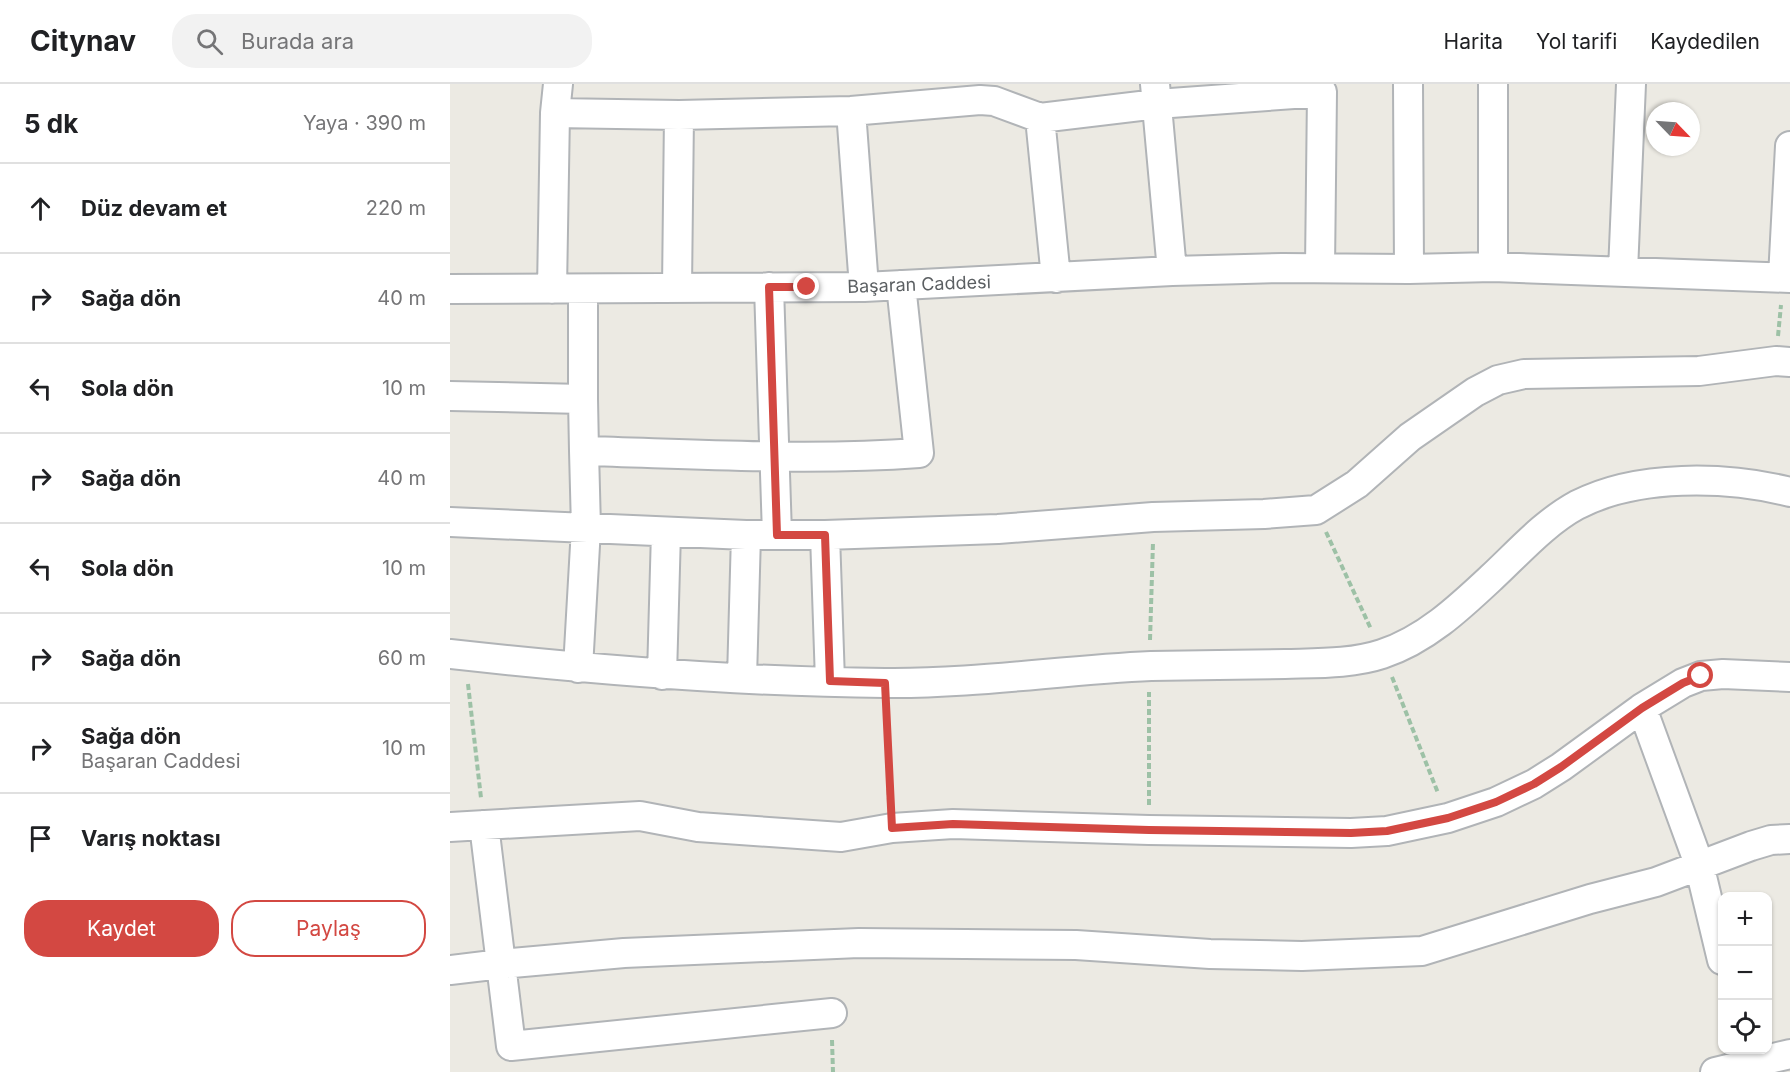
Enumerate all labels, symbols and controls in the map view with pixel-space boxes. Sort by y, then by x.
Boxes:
search box [172,14,592,68]
text: Citynav [30,24,136,58]
icon: search [193,25,226,58]
text: Burada ara [241,28,354,54]
text: Harita [1444,29,1503,54]
text: Yol tarifi [1536,29,1617,54]
text: Kaydedilen [1650,29,1760,54]
north arrow [1646,102,1700,156]
text: 5 dk [24,108,78,139]
text: Yaya · 390 m [303,111,426,135]
icon: ahead [24,192,57,225]
text: Düz devam et [81,195,227,221]
text: 220 m [366,196,426,220]
street label: Başaran Caddesi [847,271,991,297]
route end [793,273,819,299]
icon: right [24,282,57,315]
text: Sağa dön [81,285,181,311]
text: 40 m [377,286,426,310]
icon: left [24,372,57,405]
text: Sola dön [81,375,174,401]
text: 10 m [382,376,426,400]
icon: right [24,462,57,495]
text: Sağa dön [81,465,181,491]
text: 40 m [377,466,426,490]
icon: left [24,552,57,585]
text: Sola dön [81,555,174,581]
text: 10 m [382,556,426,580]
icon: right [24,642,57,675]
text: Sağa dön [81,645,181,671]
text: 60 m [378,646,426,670]
route start [1687,662,1713,688]
text: Sağa dön [81,723,181,749]
icon: right [24,732,57,765]
text: 10 m [382,736,426,760]
text: Başaran Caddesi [81,749,241,773]
icon: arrive [24,822,57,855]
text: Varış noktası [81,825,221,851]
map controls [1718,892,1772,1054]
button: + [1718,892,1772,946]
button: Kaydet [24,900,219,957]
button: Paylaş [231,900,426,957]
button: − [1718,946,1772,1000]
button: locate [1718,1000,1772,1054]

